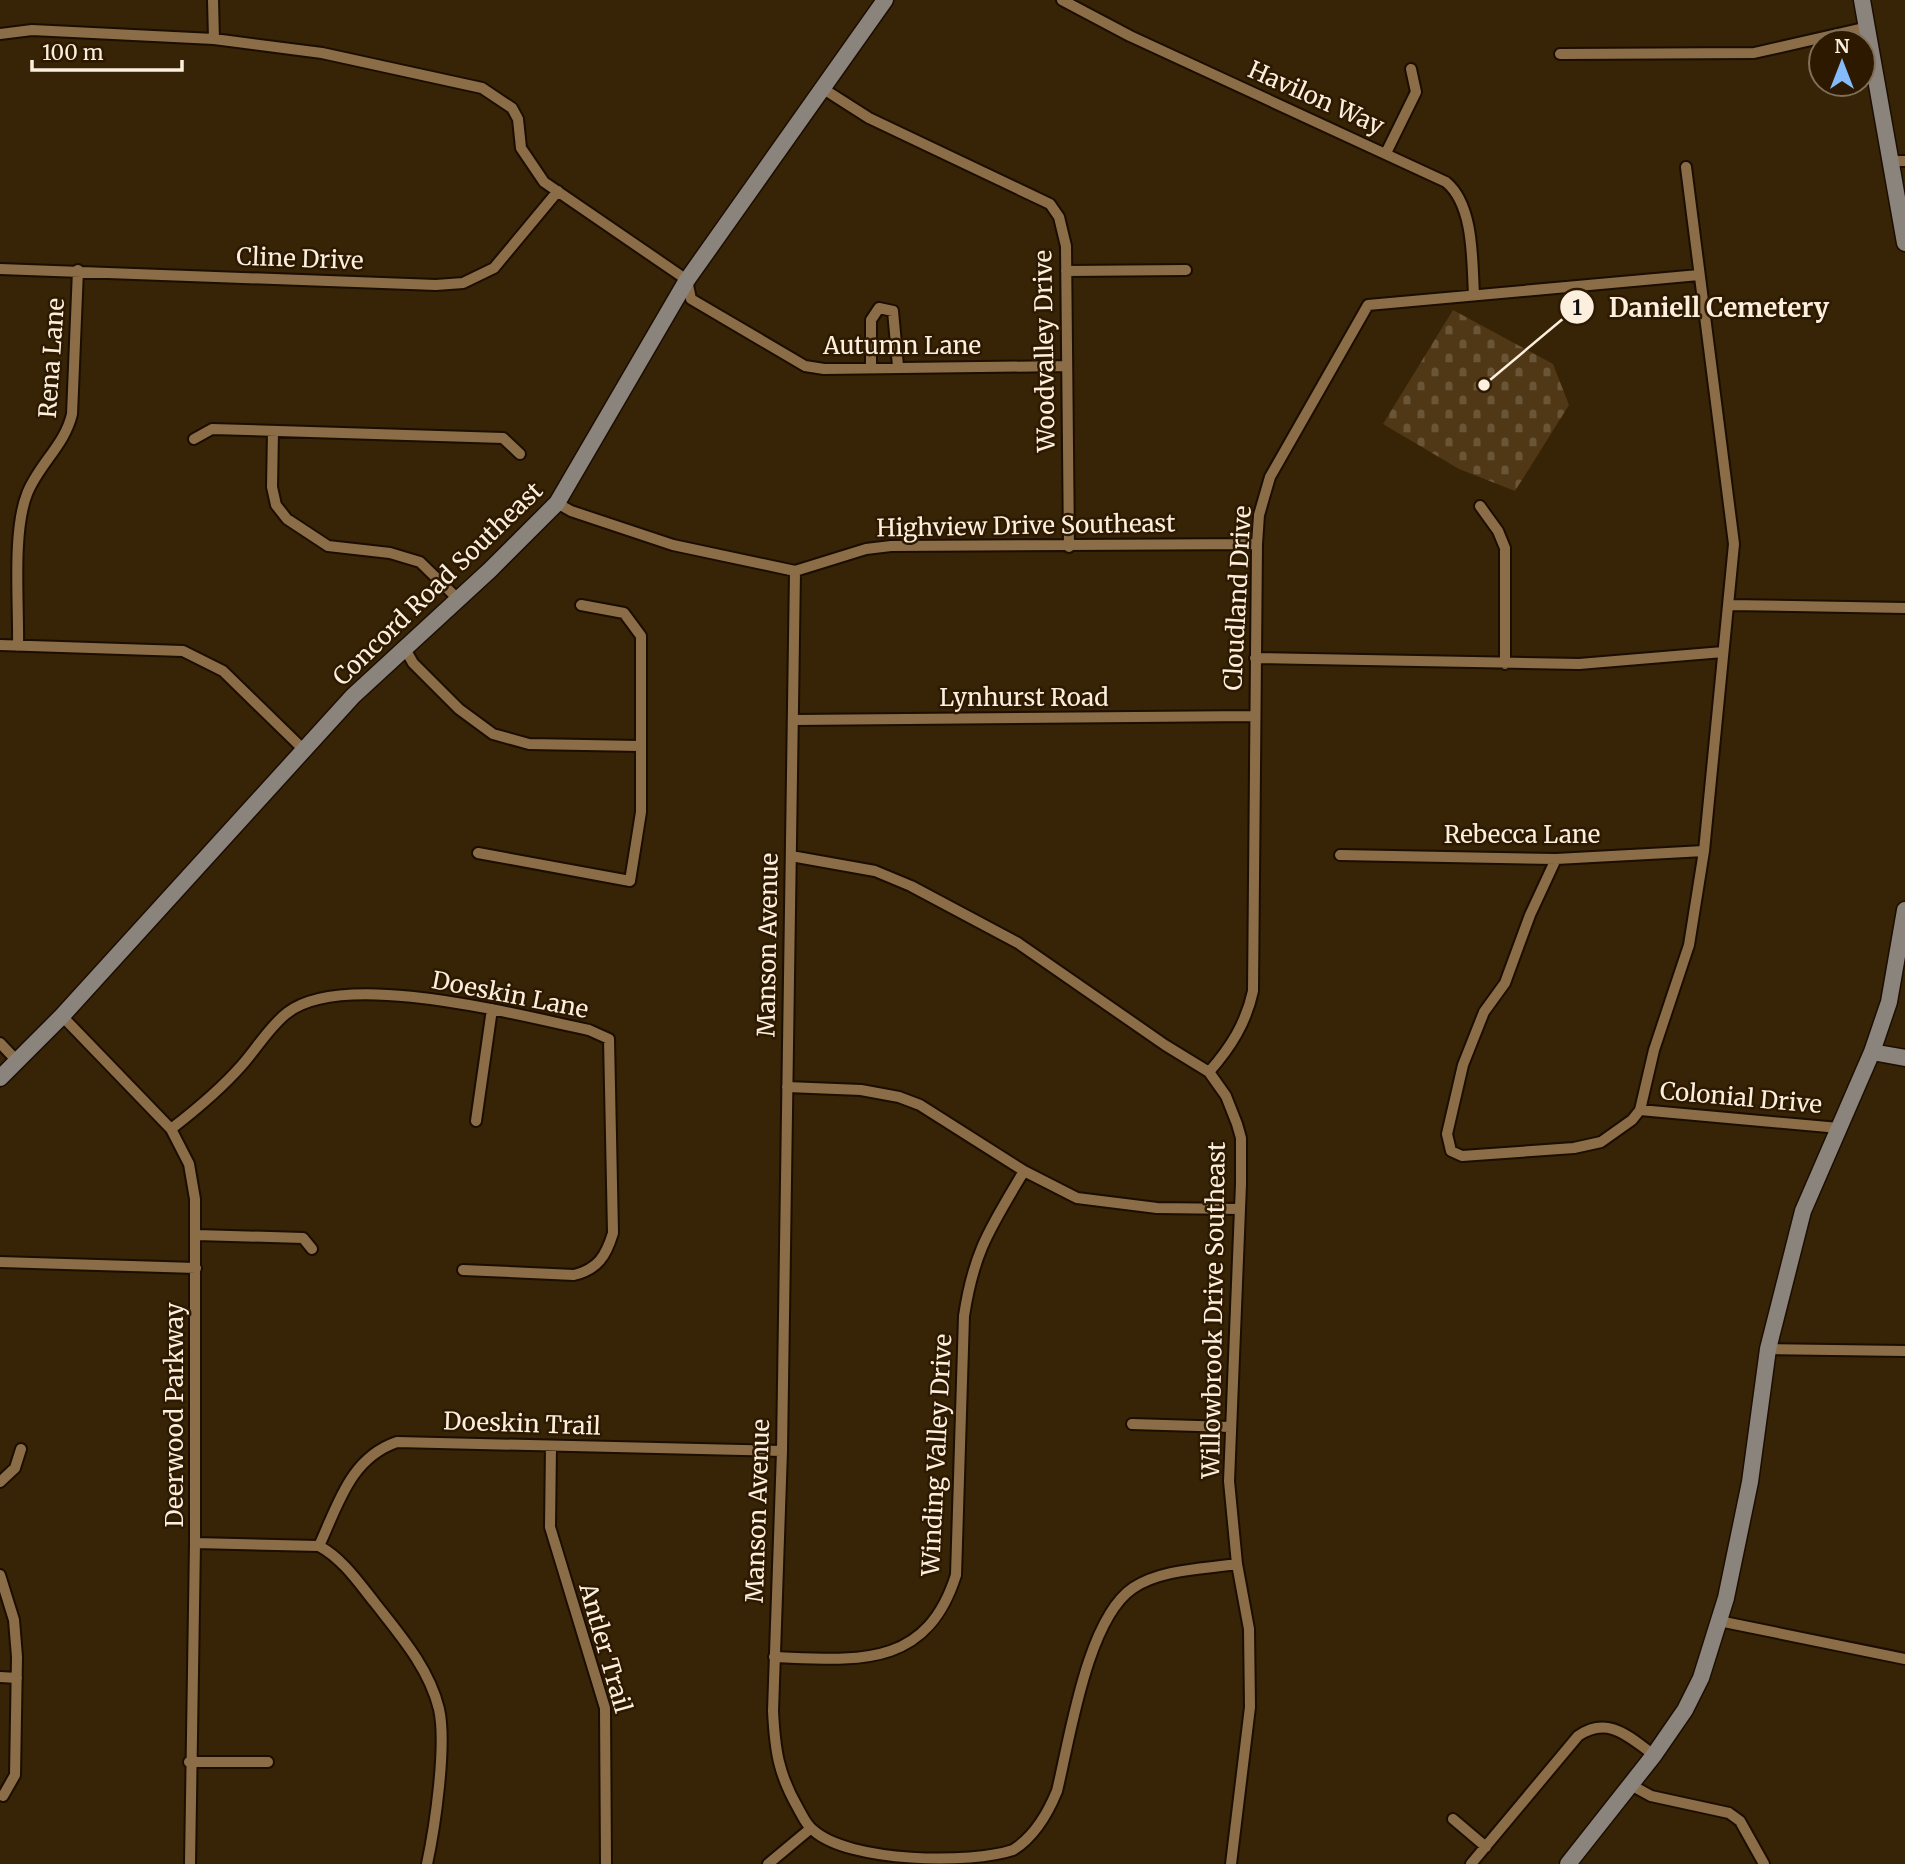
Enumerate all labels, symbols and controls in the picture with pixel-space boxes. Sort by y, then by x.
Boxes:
scale bar [32,28,182,72]
north arrow [1807,28,1877,98]
text: N [1834,34,1850,58]
text: 100 m [42,39,104,66]
street label: Havilon Way [1243,54,1389,141]
street label: Cline Drive [236,241,364,276]
street label: Woodvalley Drive [1027,250,1062,453]
callout: Daniell Cemetery [1559,284,1843,331]
text: Daniell Cemetery [1609,291,1830,324]
text: 1 [1572,294,1582,321]
street label: Rena Lane [32,297,71,419]
street label: Autumn Lane [822,330,981,361]
street label: Concord Road Southeast [326,475,550,692]
street label: Cloudland Drive [1217,505,1258,691]
street label: Highview Drive Southeast [876,507,1176,544]
street label: Lynhurst Road [939,682,1109,713]
street label: Rebecca Lane [1444,819,1600,850]
street label: Manson Avenue [750,853,785,1037]
street label: Doeskin Lane [429,964,591,1025]
street label: Colonial Drive [1659,1075,1823,1120]
street label: Willowbrook Drive Southeast [1195,1141,1232,1480]
street label: Deerwood Parkway [159,1302,190,1528]
street label: Winding Valley Drive [915,1333,958,1578]
street label: Doeskin Trail [443,1405,601,1442]
street label: Manson Avenue [739,1418,776,1604]
street label: Antler Trail [572,1578,639,1716]

